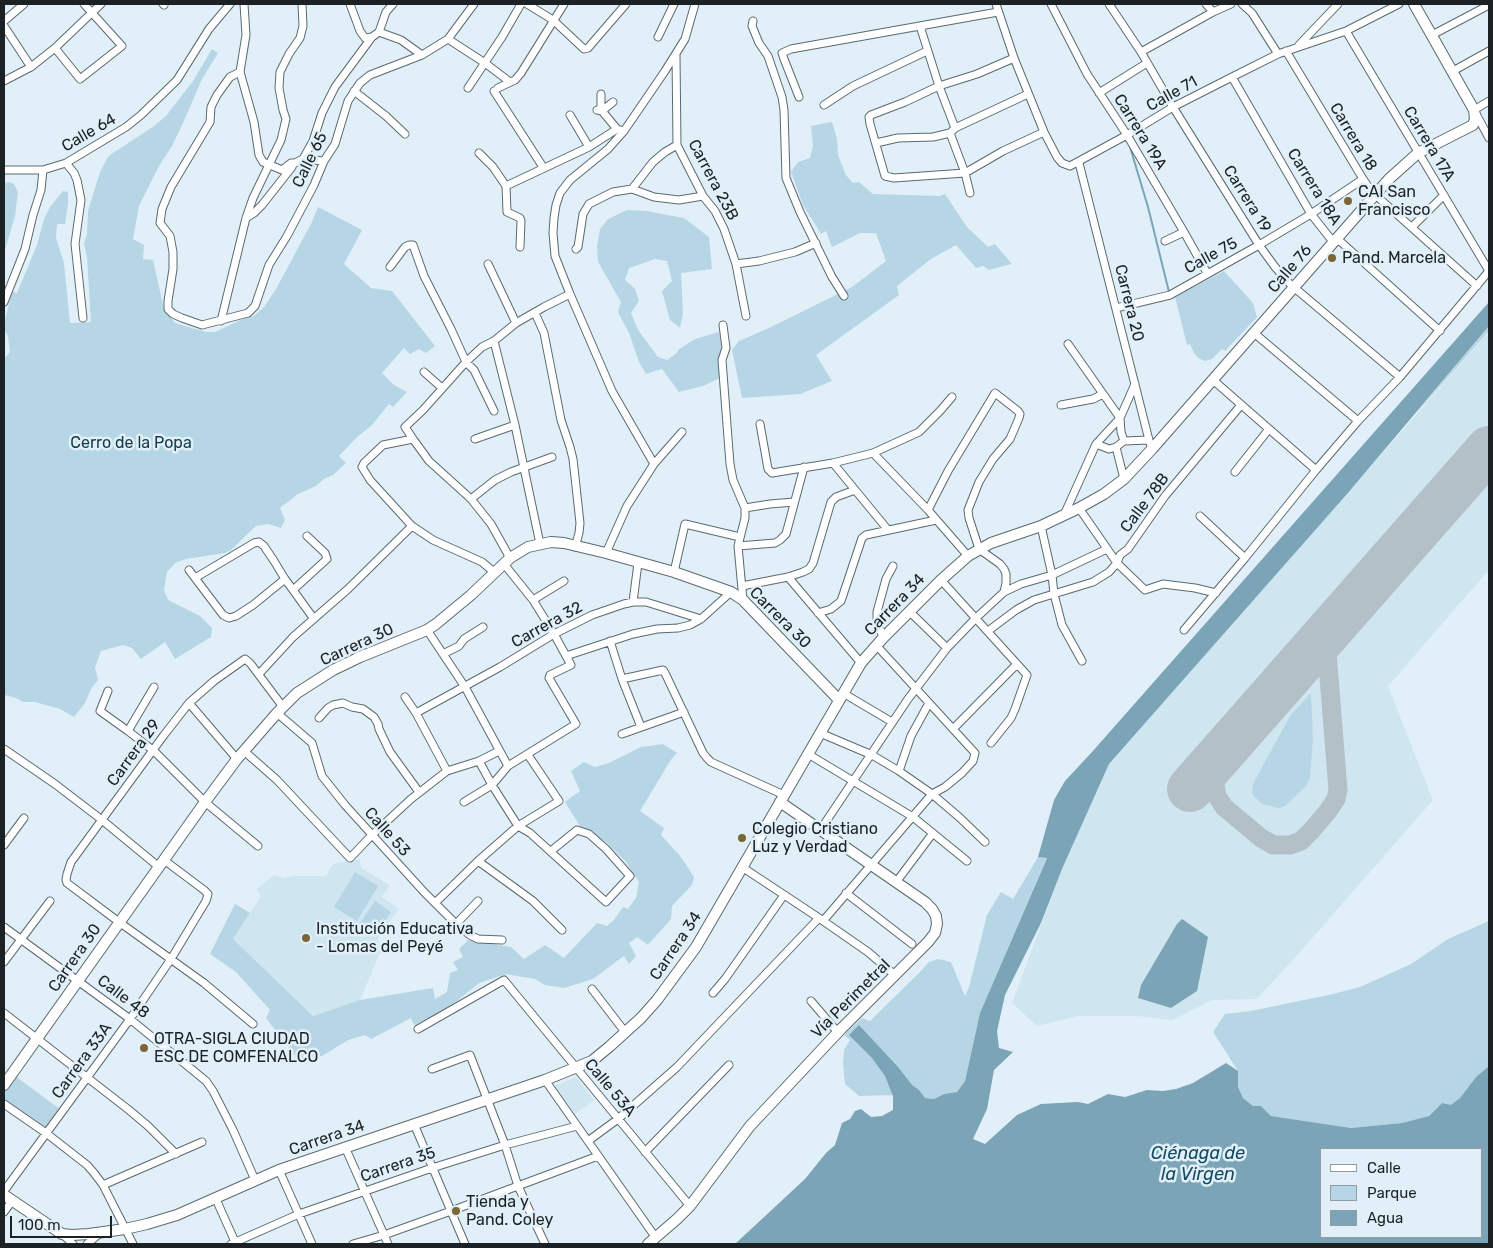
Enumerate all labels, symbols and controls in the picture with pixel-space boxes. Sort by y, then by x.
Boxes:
street label: Calle 71 [1143,72,1201,116]
street label: Carrera 19A [1109,91,1171,173]
street label: Carrera 18 [1325,99,1381,175]
street label: Carrera 17A [1399,103,1459,185]
street label: Calle 64 [58,110,120,156]
street label: Calle 65 [288,129,332,191]
street label: Carrera 23B [684,136,742,224]
street label: Carrera 18A [1283,145,1345,229]
street label: Carrera 19 [1219,162,1275,236]
place label: CAI San Francisco [1358,182,1430,220]
marker: CAI San Francisco [1342,195,1354,207]
street label: Calle 75 [1181,234,1241,278]
street label: Calle 76 [1264,241,1316,297]
place label: Pand. Marcela [1342,248,1446,268]
marker: Pand. Marcela [1326,252,1338,264]
street label: Carrera 20 [1110,262,1148,344]
park label: Cerro de la Popa [70,433,192,453]
street label: Calle 78B [1117,470,1173,536]
street label: Carrera 34 [861,570,929,640]
street label: Carrera 30 [745,583,815,653]
street label: Carrera 32 [508,598,586,652]
street label: Carrera 30 [317,620,397,670]
street label: Carrera 29 [103,716,165,790]
street label: Calle 53 [360,804,414,860]
place label: Colegio Cristiano Luz y Verdad [752,819,878,857]
marker: Colegio Cristiano Luz y Verdad [736,832,748,844]
street label: Carrera 34 [646,908,706,984]
place label: Institución Educativa - Lomas del Peyé [316,919,474,957]
street label: Carrera 30 [45,920,105,996]
marker: Institución Educativa - Lomas del Peyé [300,932,312,944]
street label: Vía Perimetral [807,955,895,1043]
street label: Calle 48 [93,971,153,1023]
street label: Carrera 33A [48,1019,116,1103]
place label: OTRA-SIGLA CIUDAD ESC DE COMFENALCO [154,1029,318,1067]
marker: OTRA-SIGLA CIUDAD ESC DE COMFENALCO [138,1042,150,1054]
street label: Calle 53A [580,1055,640,1121]
street label: Carrera 34 [287,1116,367,1160]
street label: Carrera 35 [358,1143,438,1187]
water label: Ciénaga de la Virgen [1151,1143,1245,1186]
legend [1320,1148,1483,1238]
text: Calle [1367,1159,1401,1177]
text: Parque [1367,1184,1417,1202]
place label: Tienda y Pand. Coley [466,1192,553,1230]
marker: Tienda y Pand. Coley [450,1205,462,1217]
scale bar [12,1206,115,1238]
text: Agua [1367,1209,1403,1227]
text: 100 m [18,1216,60,1234]

